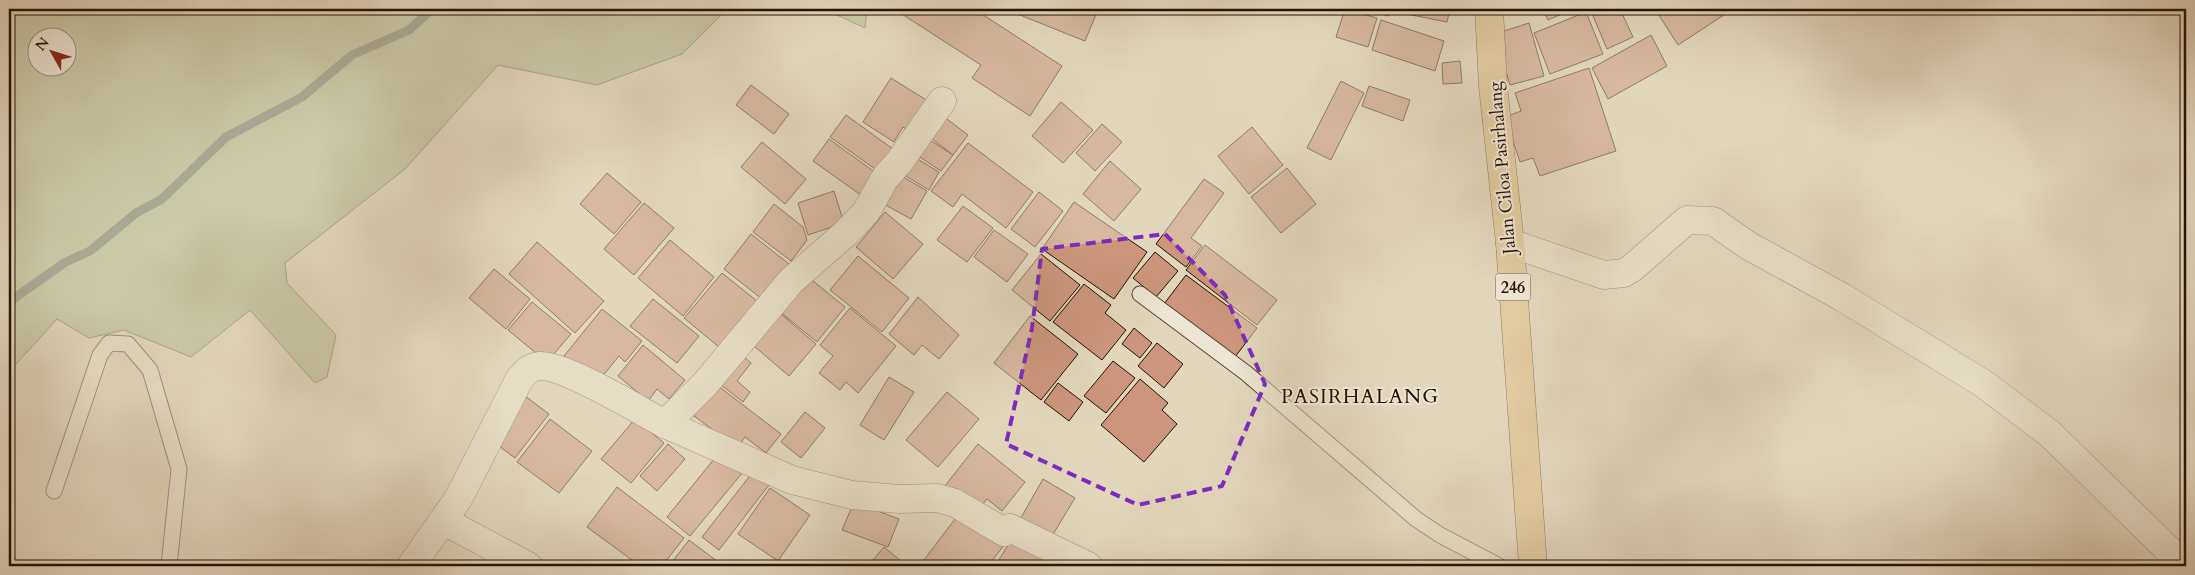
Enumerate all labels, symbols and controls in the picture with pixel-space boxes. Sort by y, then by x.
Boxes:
north arrow [28,28,78,78]
text: N [31,33,53,55]
street label: Jalan Ciloa Pasirhalang [1482,80,1523,258]
road number: 246 [1496,274,1530,300]
district label: PASIRHALANG [1281,383,1439,410]

